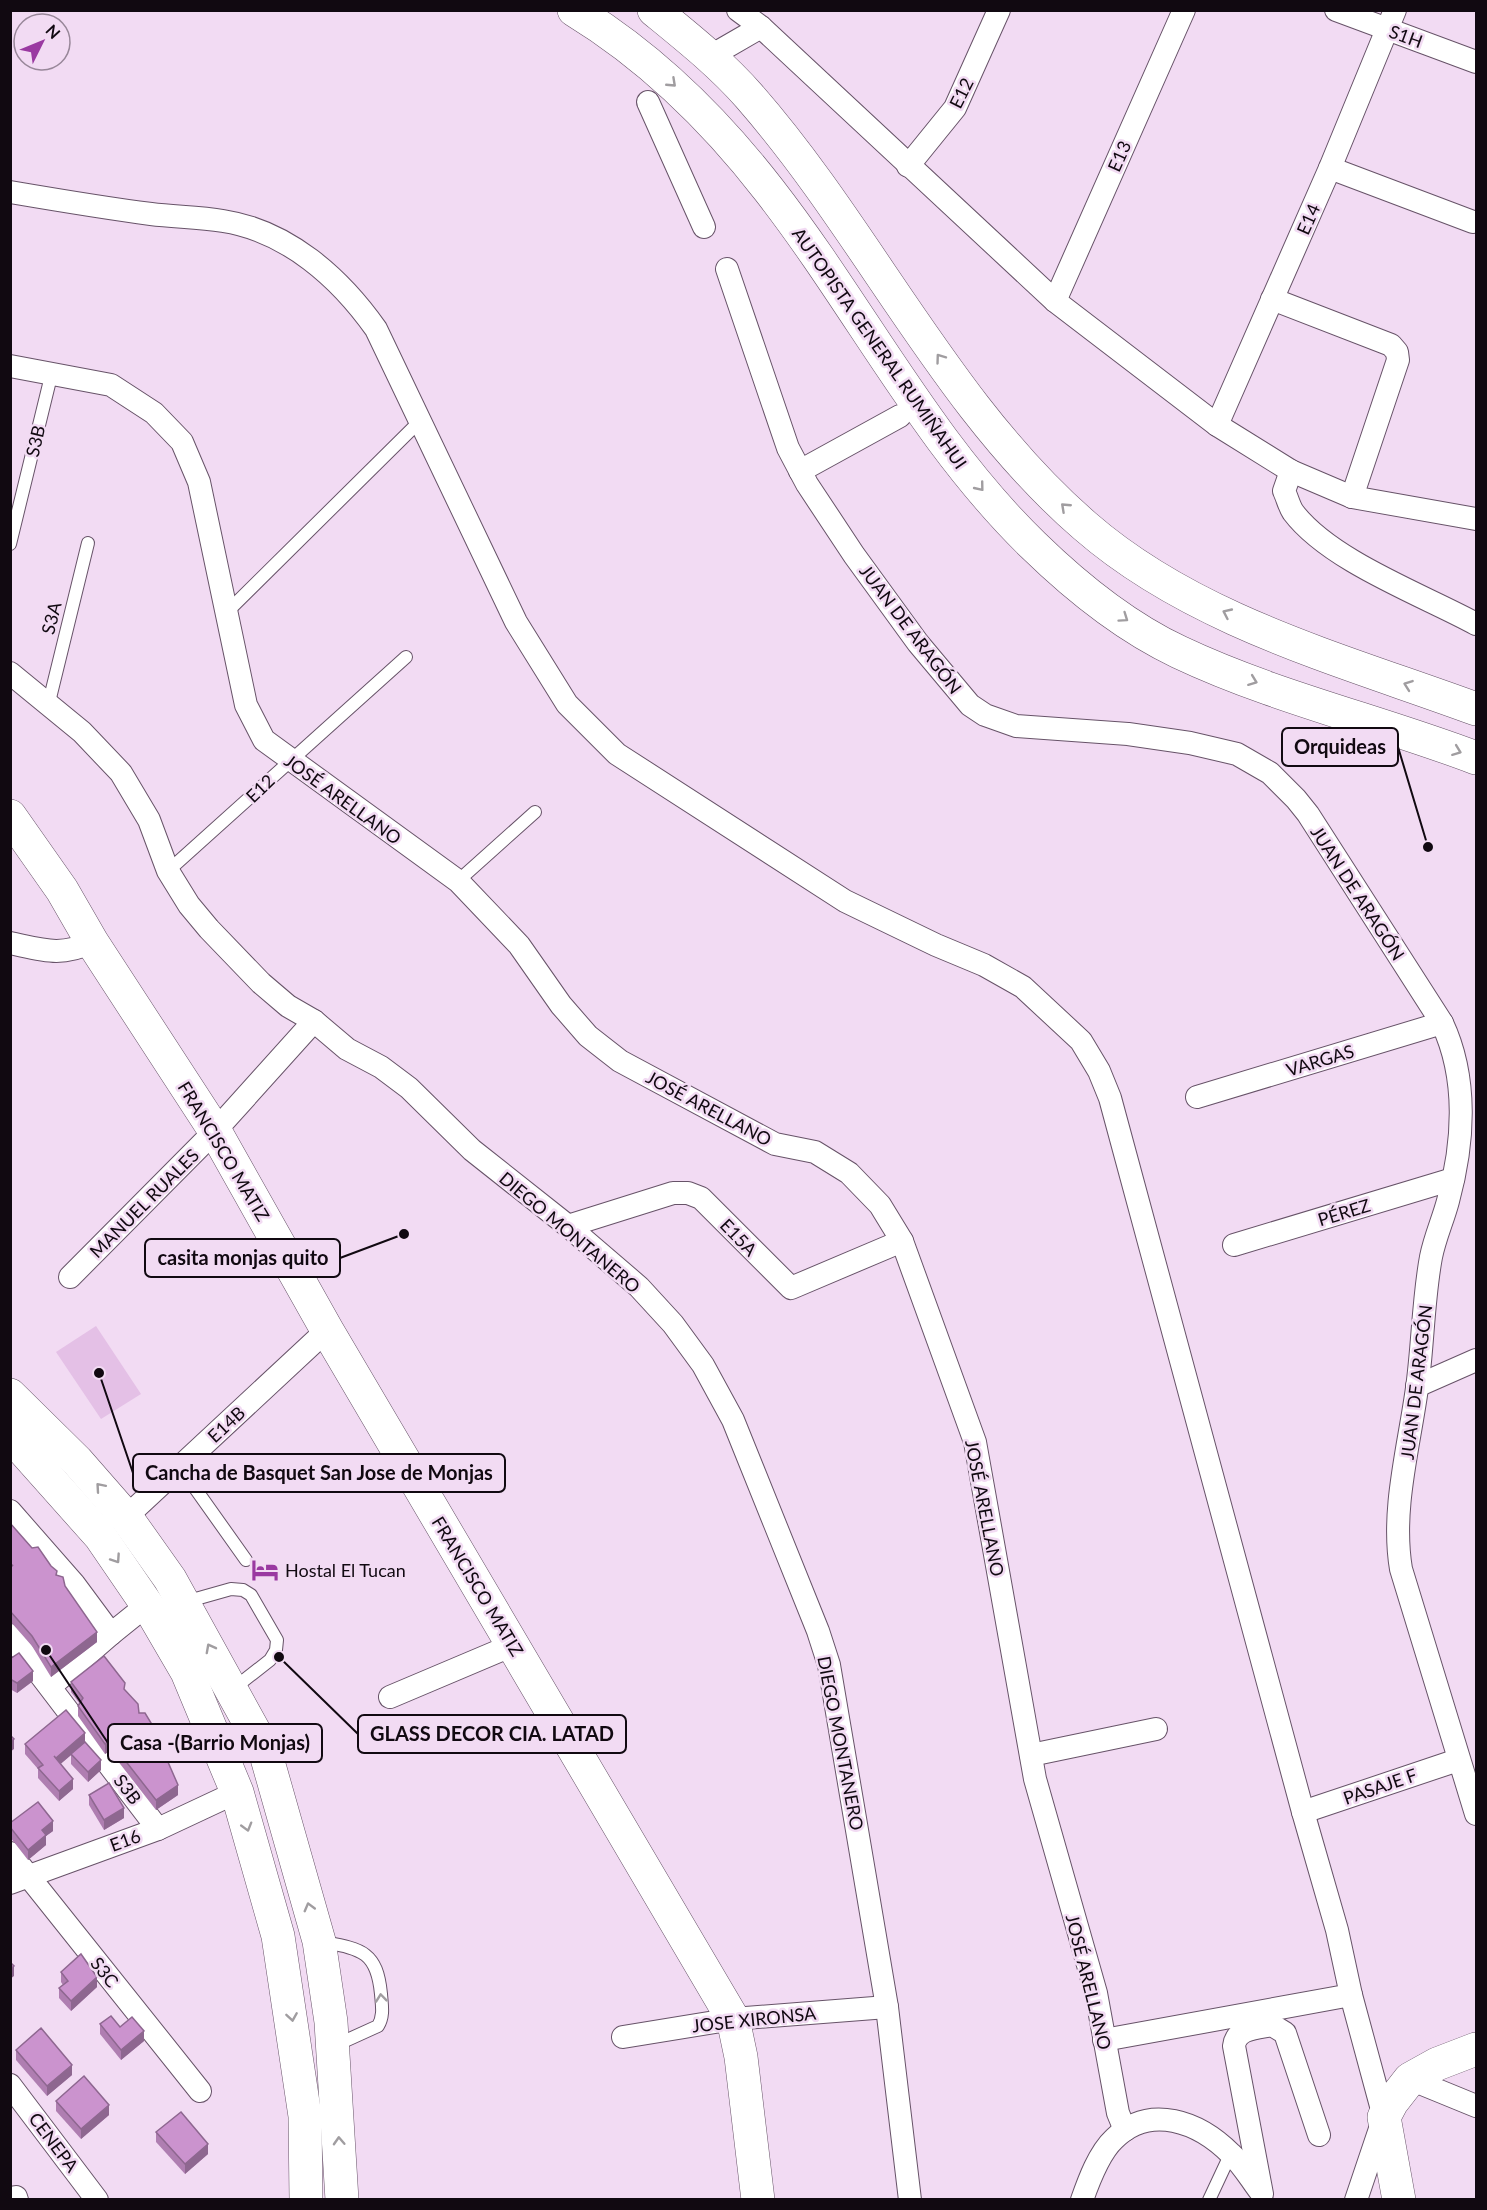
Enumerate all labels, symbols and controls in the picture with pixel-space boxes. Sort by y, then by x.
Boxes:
north arrow [12,12,72,72]
text: N [42,20,64,42]
street label: S1H [1386,20,1426,52]
street label: E12 [944,74,978,112]
one-way arrow [664,75,675,86]
street label: E13 [1103,137,1135,175]
street label: E14 [1292,200,1324,238]
street label: AUTOPISTA GENERAL RUMIÑAHUI [788,223,972,473]
one-way arrow [936,353,947,364]
street label: S3B [21,423,49,459]
one-way arrow [972,481,983,492]
one-way arrow [1061,503,1071,514]
street label: JUAN DE ARAGÓN [855,560,967,698]
street label: S3A [36,599,66,636]
one-way arrow [1222,609,1233,621]
one-way arrow [1117,611,1128,622]
one-way arrow [1247,674,1258,686]
one-way arrow [1403,679,1414,692]
callout: Orquideas [1282,728,1398,766]
text: Orquideas [1294,734,1386,758]
one-way arrow [1451,744,1462,756]
street label: JOSÉ ARELLANO [280,749,406,849]
street label: E12 [241,769,279,807]
street label: JUAN DE ARAGÓN [1306,822,1410,964]
street label: VARGAS [1284,1039,1356,1081]
street label: JOSÉ ARELLANO [643,1066,775,1150]
street label: FRANCISCO MATIZ [174,1077,274,1225]
street label: MANUEL RUALES [85,1144,203,1262]
street label: DIEGO MONTANERO [495,1167,645,1297]
street label: PÉREZ [1315,1194,1373,1230]
street label: E15A [716,1214,763,1261]
callout: casita monjas quito [145,1239,340,1277]
text: casita monjas quito [157,1245,329,1269]
street label: JUAN DE ARAGÓN [1396,1303,1436,1461]
street label: E14B [203,1401,249,1447]
street label: JOSÉ ARELLANO [961,1438,1009,1578]
callout: Cancha de Basquet San Jose de Monjas [133,1454,505,1492]
text: Cancha de Basquet San Jose de Monjas [145,1460,493,1484]
one-way arrow [96,1483,107,1494]
street label: FRANCISCO MATIZ [428,1512,528,1660]
one-way arrow [109,1553,120,1564]
hotel icon: Hostal El Tucan [250,1555,280,1585]
place label: Hostal El Tucan [285,1559,406,1581]
one-way arrow [206,1643,217,1654]
street label: DIEGO MONTANERO [813,1654,869,1832]
callout: GLASS DECOR CIA. LATAD [358,1715,626,1753]
text: GLASS DECOR CIA. LATAD [370,1721,614,1745]
callout: Casa -(Barrio Monjas) [108,1724,322,1762]
text: Casa -(Barrio Monjas) [120,1730,310,1754]
street label: PASAJE F [1340,1763,1420,1809]
street label: S3B [110,1770,146,1808]
one-way arrow [240,1821,252,1832]
street label: E16 [107,1824,143,1856]
one-way arrow [304,1902,316,1912]
street label: JOSÉ ARELLANO [1062,1912,1116,2052]
street label: S3C [86,1953,124,1991]
one-way arrow [375,1993,388,2002]
street label: JOSE XIRONSA [691,2001,818,2036]
one-way arrow [285,2012,297,2022]
street label: CENEPA [25,2108,84,2177]
one-way arrow [332,2137,345,2146]

